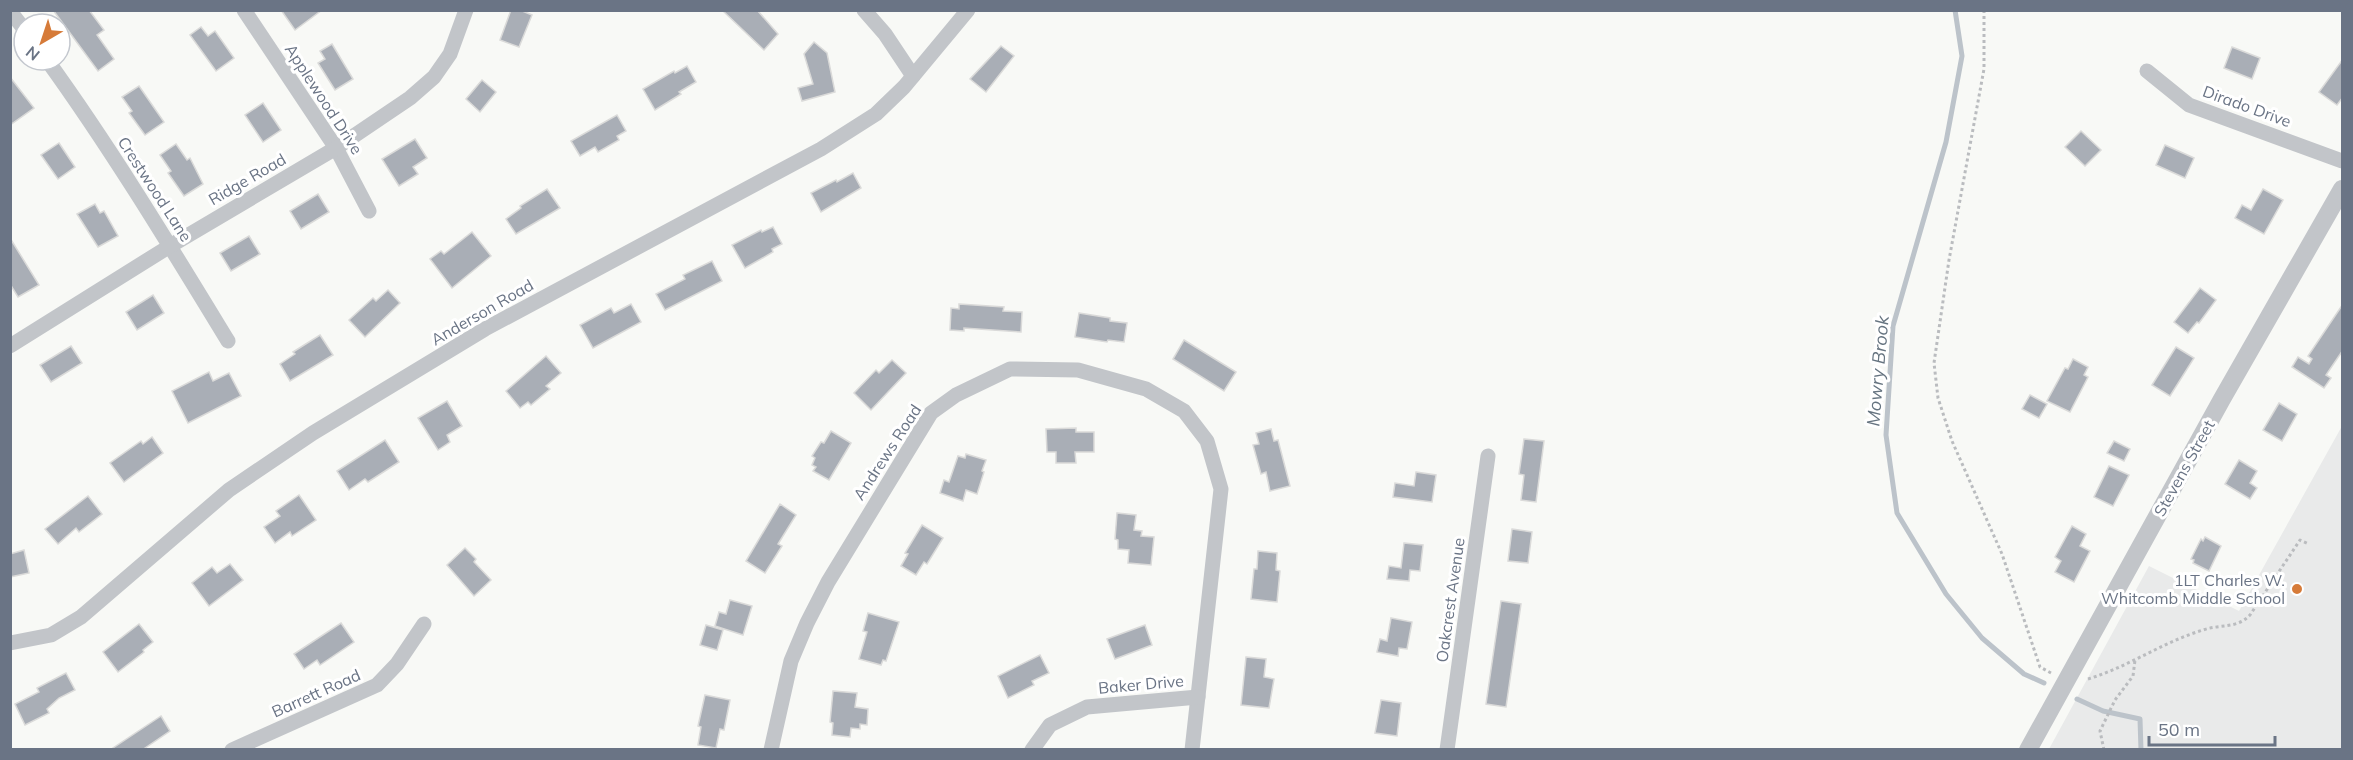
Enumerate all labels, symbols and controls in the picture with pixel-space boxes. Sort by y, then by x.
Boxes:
north arrow [12,12,72,72]
street label: Applewood Drive [281,40,367,158]
text: N [22,42,44,65]
street label: Dirado Drive [2200,81,2294,131]
street label: Crestwood Lane [114,133,196,245]
street label: Ridge Road [205,149,289,209]
street label: Anderson Road [427,275,537,349]
water label: Mowry Brook [1861,314,1894,427]
street label: Andrews Road [849,400,925,504]
street label: Stevens Street [2149,416,2219,520]
street label: Oakcrest Avenue [1431,536,1469,664]
place label: 1LT Charles W. Whitcomb Middle School [2101,570,2285,608]
marker: 1LT Charles W. Whitcomb Middle School [2290,582,2304,596]
street label: Barrett Road [268,665,364,721]
street label: Baker Drive [1097,670,1185,698]
scale bar [2149,709,2275,747]
text: 50 m [2158,718,2200,741]

